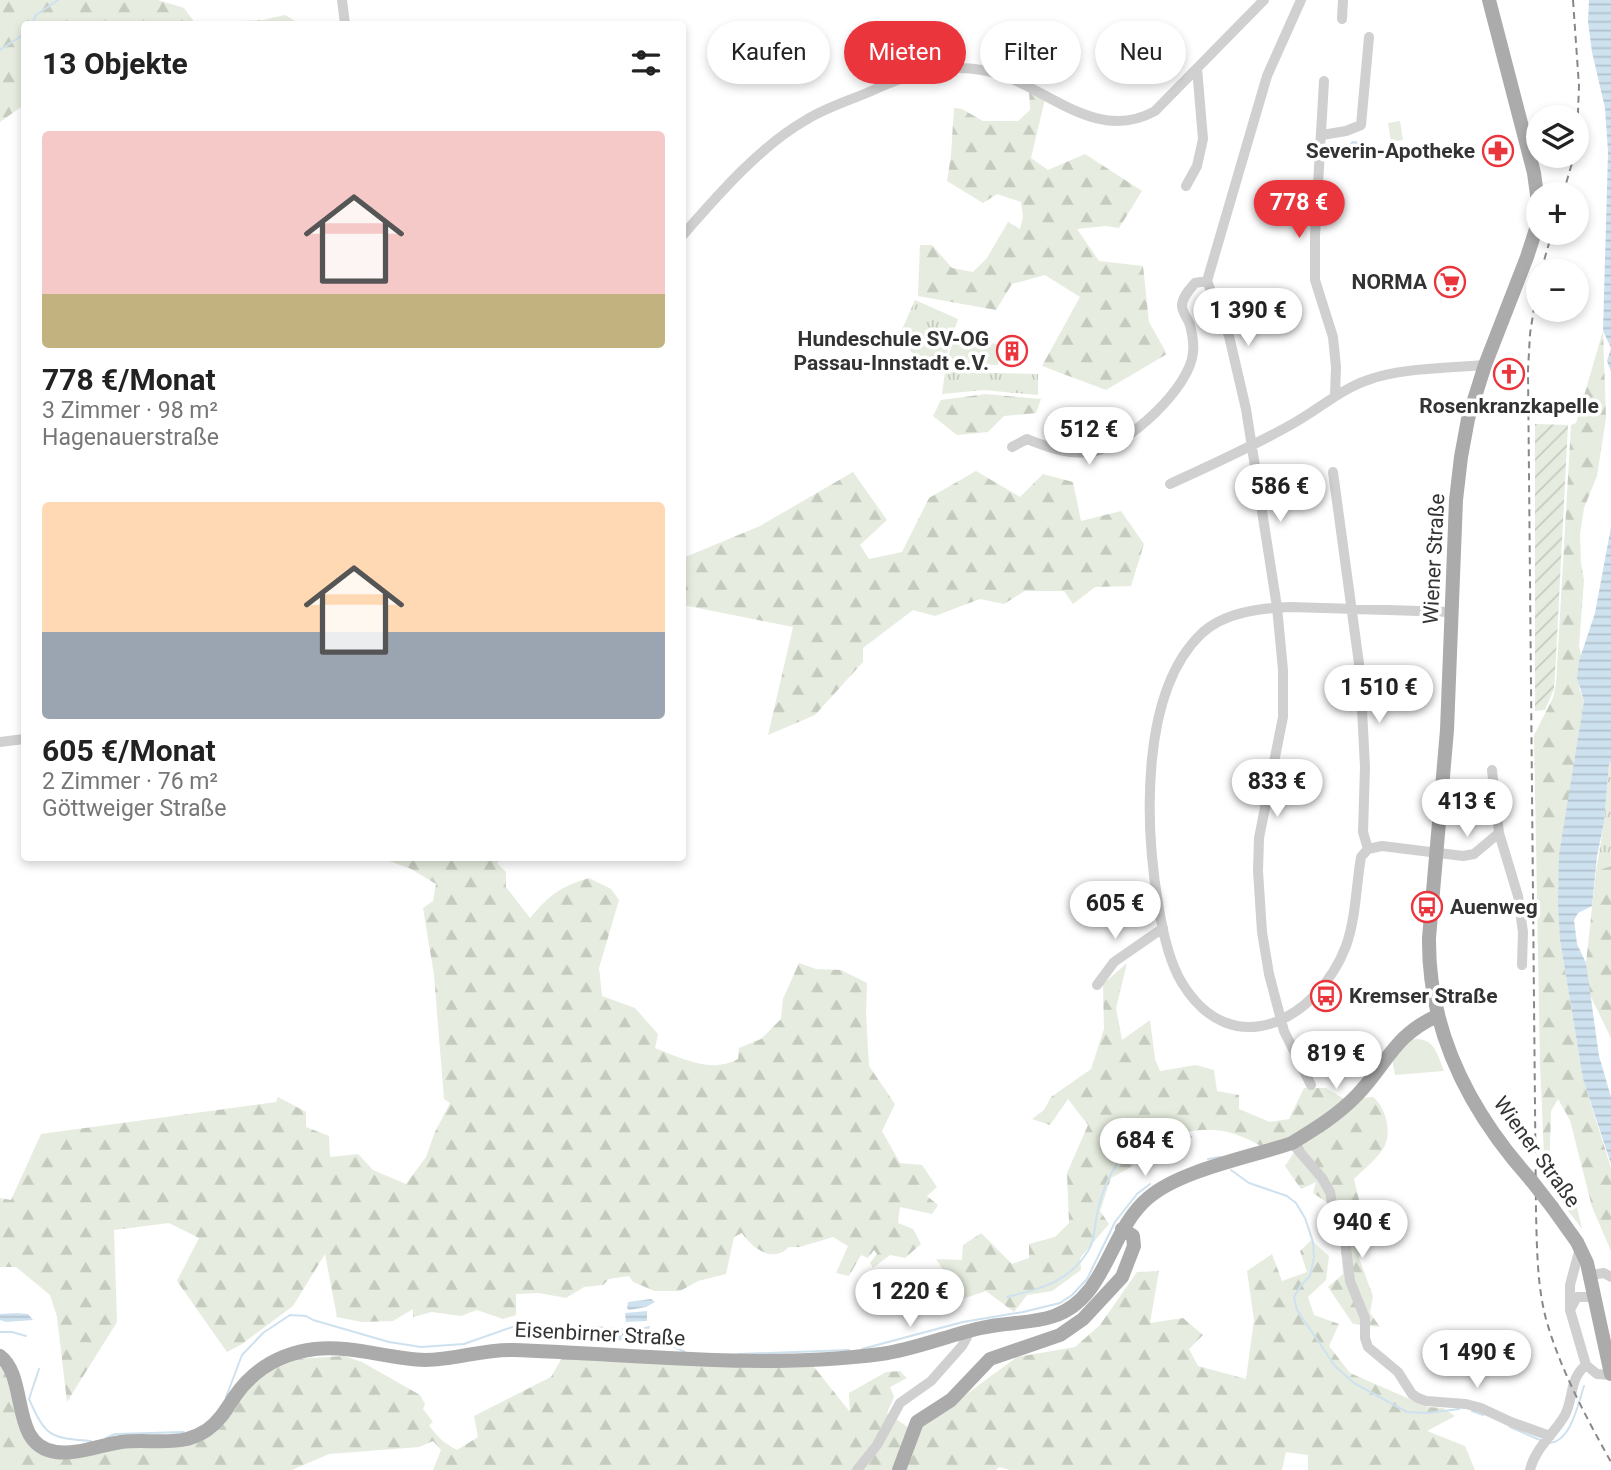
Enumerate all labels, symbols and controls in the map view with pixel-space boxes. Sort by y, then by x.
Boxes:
chip: Kaufen [707,21,830,84]
chip: Mieten [844,21,966,84]
chip: Filter [980,21,1081,84]
chip: Neu [1095,21,1186,84]
icon: filters [627,44,665,82]
text: 13 Objekte [42,46,188,81]
map controls [1526,105,1589,322]
button: layers [1526,105,1589,168]
pharmacy icon: Severin-Apotheke [1481,134,1515,168]
place label: Severin-Apotheke [1306,139,1475,163]
icon: home [291,176,417,302]
pin: 778 € [1250,180,1348,240]
button: + [1526,182,1589,245]
text: 778 € [1270,189,1328,216]
button: − [1526,259,1589,322]
supermarket icon: NORMA [1433,265,1467,299]
place label: NORMA [1352,270,1428,294]
pin: 1 390 € [1183,288,1313,348]
text: 1 390 € [1209,297,1287,324]
place label: Hundeschule SV-OG Passau-Innstadt e.V. [794,327,989,375]
building icon: Hundeschule SV-OG Passau-Innstadt e.V. [995,334,1029,368]
church icon: Rosenkranzkapelle [1492,357,1526,391]
text: 778 €/Monat [42,362,216,397]
place label: Rosenkranzkapelle [1419,394,1599,418]
text: 3 Zimmer · 98 m² [42,397,218,424]
pin: 512 € [1040,407,1138,467]
text: 512 € [1060,416,1118,443]
text: Hagenauerstraße [42,424,219,451]
pin: 586 € [1231,464,1329,524]
text: 586 € [1251,473,1309,500]
street label: Wiener Straße [1419,493,1449,625]
icon: home [291,547,417,673]
pin: 1 510 € [1314,666,1444,725]
text: 1 510 € [1340,674,1418,701]
text: 605 €/Monat [42,733,216,768]
pin: 833 € [1228,760,1326,819]
text: 2 Zimmer · 76 m² [42,768,218,795]
text: 833 € [1248,768,1306,795]
pin: 413 € [1418,780,1516,839]
text: 413 € [1438,788,1496,815]
text: Göttweiger Straße [42,795,226,822]
pin: 605 € [1066,881,1164,941]
text: 605 € [1086,890,1144,917]
bus stop icon: Auenweg [1410,890,1444,924]
place label: Auenweg [1450,895,1538,919]
bus stop icon: Kremser Straße [1309,979,1343,1013]
place label: Kremser Straße [1349,984,1498,1008]
pin: 819 € [1287,1032,1385,1091]
text: 819 € [1307,1040,1365,1067]
street label: Wiener Straße [1489,1092,1585,1212]
pin: 684 € [1096,1118,1194,1178]
text: 684 € [1116,1127,1174,1154]
pin: 940 € [1313,1200,1411,1260]
text: 940 € [1333,1209,1391,1236]
pin: 1 220 € [845,1270,975,1329]
text: 1 220 € [871,1278,949,1305]
street label: Eisenbirner Straße [514,1318,686,1350]
pin: 1 490 € [1412,1330,1542,1390]
text: 1 490 € [1438,1339,1516,1366]

